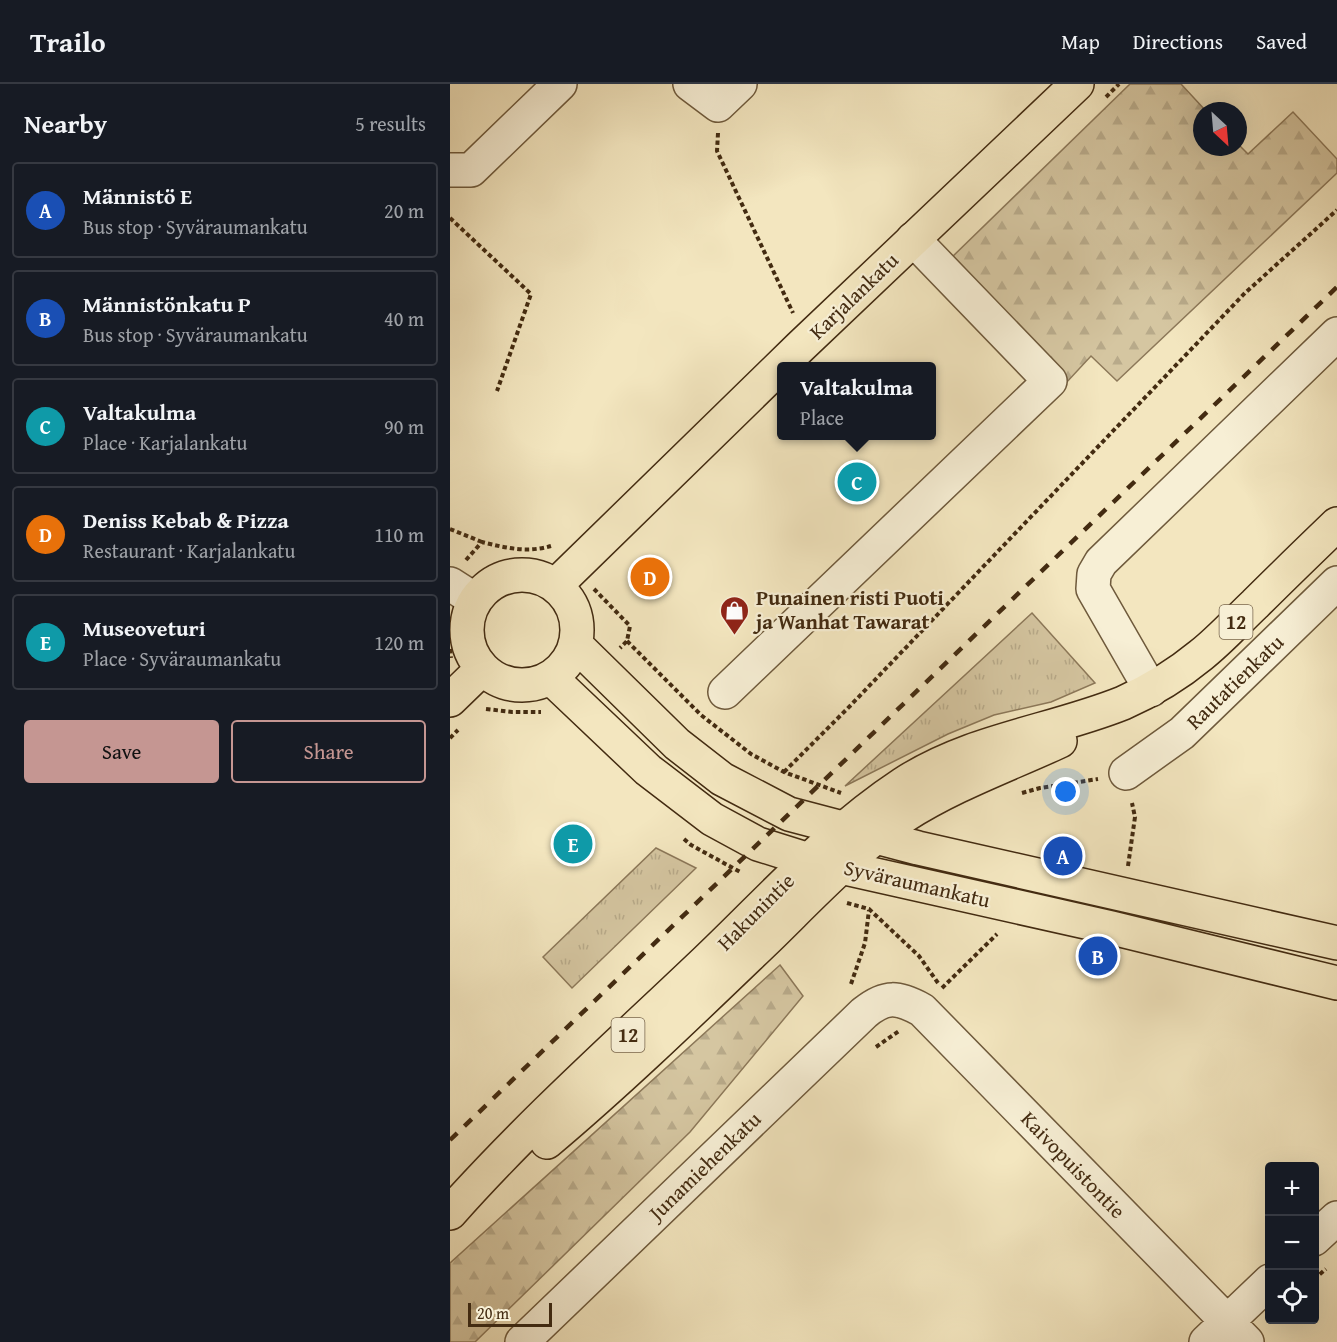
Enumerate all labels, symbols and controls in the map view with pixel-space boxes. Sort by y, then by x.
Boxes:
text: Trailo [30,21,106,62]
text: Map [1061,26,1100,57]
text: Directions [1133,26,1223,57]
text: Saved [1256,26,1307,57]
north arrow [1193,102,1247,156]
text: Nearby [24,104,107,143]
text: 5 results [355,109,426,138]
text: Männistö E [83,180,192,212]
text: A [39,196,52,225]
text: 20 m [384,196,424,225]
text: Bus stop · Syväraumankatu [83,212,308,241]
street label: Karjalankatu [802,245,906,346]
text: Männistönkatu P [83,288,251,320]
text: B [39,304,52,333]
text: 40 m [384,304,424,333]
text: Bus stop · Syväraumankatu [83,320,308,349]
popup [777,362,936,440]
text: Valtakulma [800,371,913,403]
text: Valtakulma [83,396,196,428]
text: Place [800,403,844,432]
text: C [40,412,51,441]
text: 90 m [384,412,424,441]
text: Place · Karjalankatu [83,428,247,457]
pin: C [838,460,876,504]
text: Deniss Kebab & Pizza [83,504,289,536]
text: D [39,520,52,549]
text: 110 m [374,520,424,549]
text: Restaurant · Karjalankatu [83,536,295,565]
pin: D [630,554,670,600]
place label: Punainen risti Puoti ja Wanhat Tawarat [752,582,944,637]
shop icon: Punainen risti Puoti ja Wanhat Tawarat [719,594,751,636]
road number: 12 [1220,605,1252,639]
text: Museoveturi [83,612,206,644]
street label: Rautatienkatu [1179,627,1291,736]
text: E [40,628,51,657]
text: 120 m [374,628,424,657]
text: Place · Syväraumankatu [83,644,281,673]
button: Save [24,720,219,783]
button: Share [231,720,426,783]
your location [1051,777,1080,806]
pin: E [554,822,592,867]
pin: A [1044,834,1082,878]
street label: Syväraumankatu [841,852,994,916]
street label: Hakunintie [710,866,802,957]
pin: B [1078,934,1118,978]
road number: 12 [612,1018,645,1052]
street label: Junamiehenkatu [639,1104,768,1229]
street label: Kaivopuistontie [1014,1104,1133,1226]
map controls [1265,1162,1319,1324]
button: + [1265,1162,1319,1216]
button: − [1265,1216,1319,1270]
button: locate [1265,1270,1319,1324]
scale bar [468,1300,552,1328]
text: 20 m [477,1301,509,1325]

